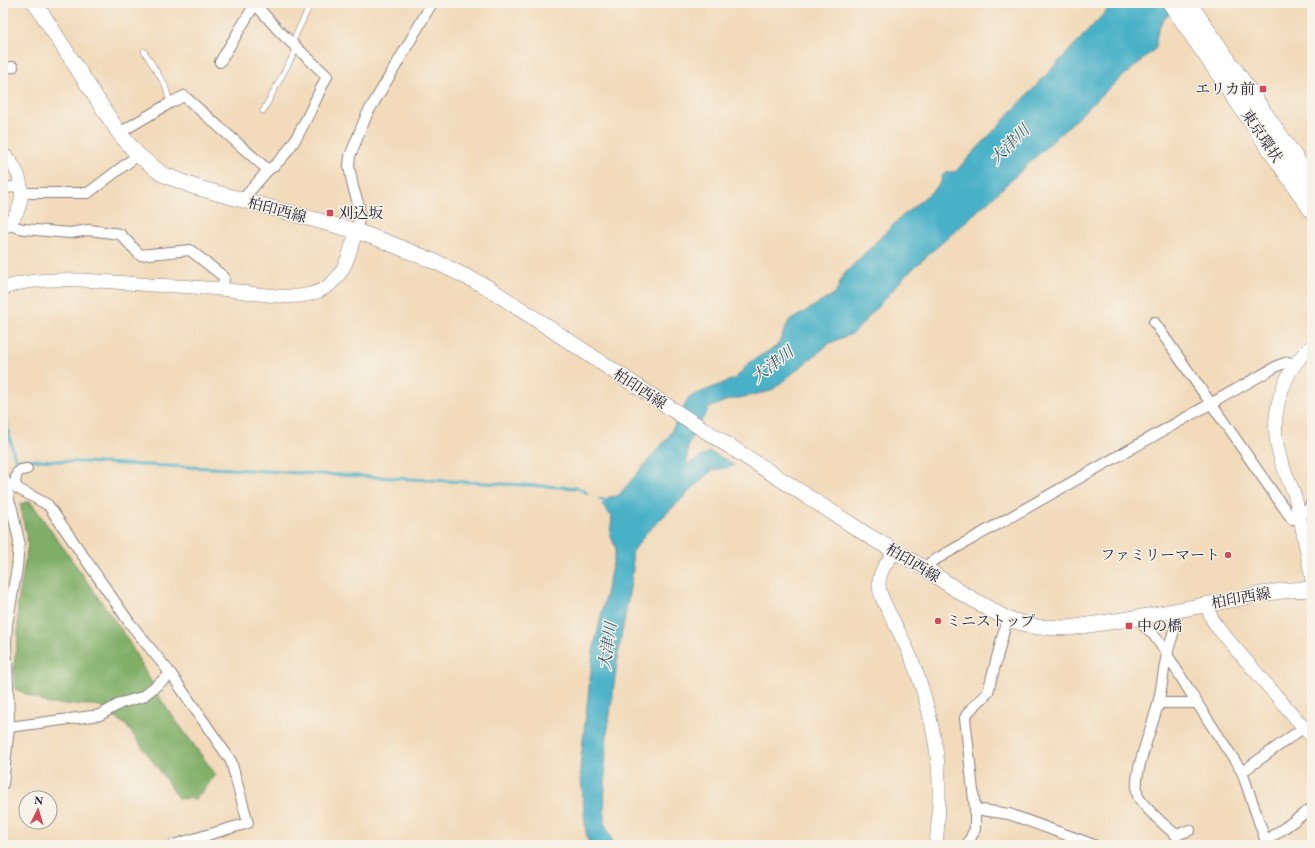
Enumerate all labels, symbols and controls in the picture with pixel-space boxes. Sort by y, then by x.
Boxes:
place label: エリカ前 [1195,79,1255,98]
marker: エリカ前 [1258,84,1268,94]
street label: 東京環状 [1238,106,1287,166]
water label: 大津川 [985,119,1035,169]
street label: 柏印西線 [246,193,309,226]
place label: 刈込坂 [338,203,383,222]
marker: 刈込坂 [325,208,335,218]
water label: 大津川 [747,340,799,387]
street label: 柏印西線 [610,364,671,413]
street label: 柏印西線 [883,539,944,586]
place label: ファミリーマート [1100,545,1220,564]
marker: ファミリーマート [1223,550,1233,560]
street label: 柏印西線 [1210,583,1272,612]
place label: ミニストップ [946,611,1036,630]
marker: ミニストップ [933,616,943,626]
place label: 中の橋 [1137,616,1182,635]
water label: 大津川 [594,619,622,671]
marker: 中の橋 [1124,621,1134,631]
north arrow [18,790,58,830]
text: N [34,793,44,807]

